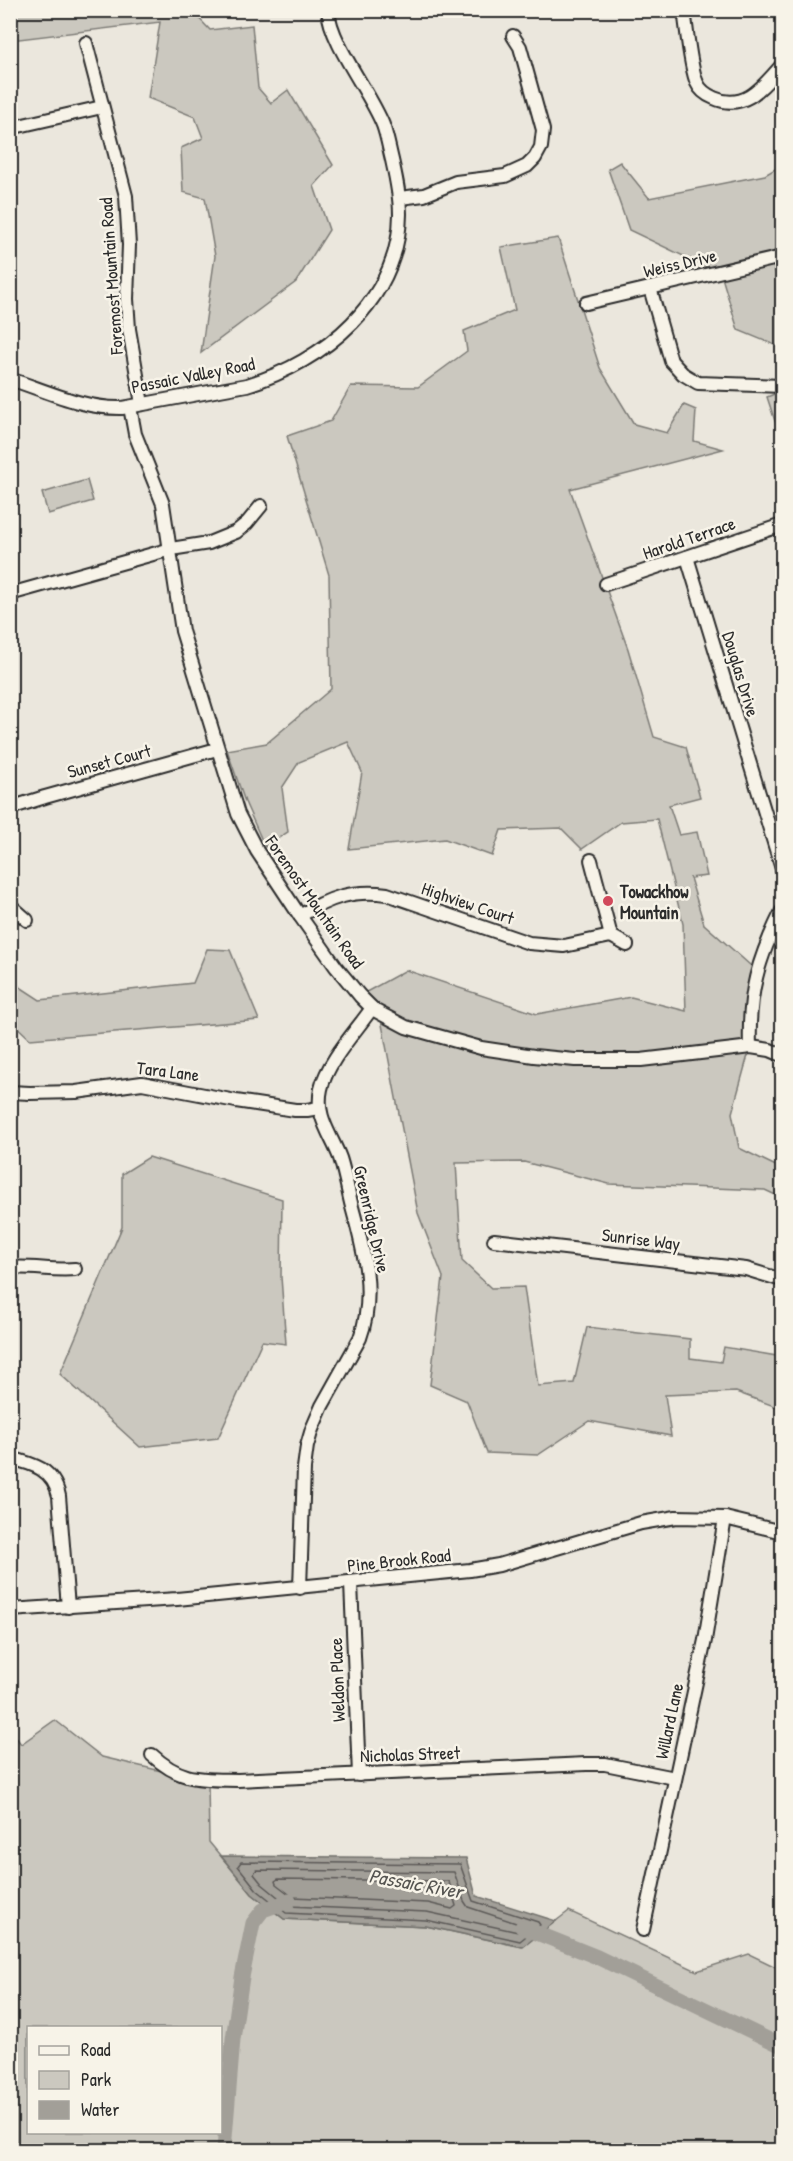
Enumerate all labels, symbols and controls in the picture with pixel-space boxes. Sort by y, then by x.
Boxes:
street label: Foremost Mountain Road [93,197,129,356]
street label: Weiss Drive [641,242,719,284]
street label: Passaic Valley Road [129,351,257,399]
street label: Harold Terrace [639,511,739,565]
street label: Douglas Drive [716,628,766,720]
street label: Sunset Court [64,738,154,784]
street label: Foremost Mountain Road [259,830,370,974]
street label: Highview Court [418,875,518,931]
place label: Towackhow Mountain [619,879,689,925]
marker: Towackhow Mountain [601,894,615,908]
street label: Tara Lane [135,1055,201,1087]
street label: Greenridge Drive [348,1163,396,1275]
street label: Sunrise Way [600,1222,682,1256]
street label: Pine Brook Road [346,1542,452,1578]
street label: Weldon Place [323,1637,351,1723]
street label: Willard Lane [649,1681,689,1761]
street label: Nicholas Street [359,1740,461,1768]
water label: Passaic River [367,1861,467,1905]
legend [27,2026,222,2134]
text: Road [81,2037,111,2062]
text: Park [81,2067,112,2092]
text: Water [81,2097,119,2122]

